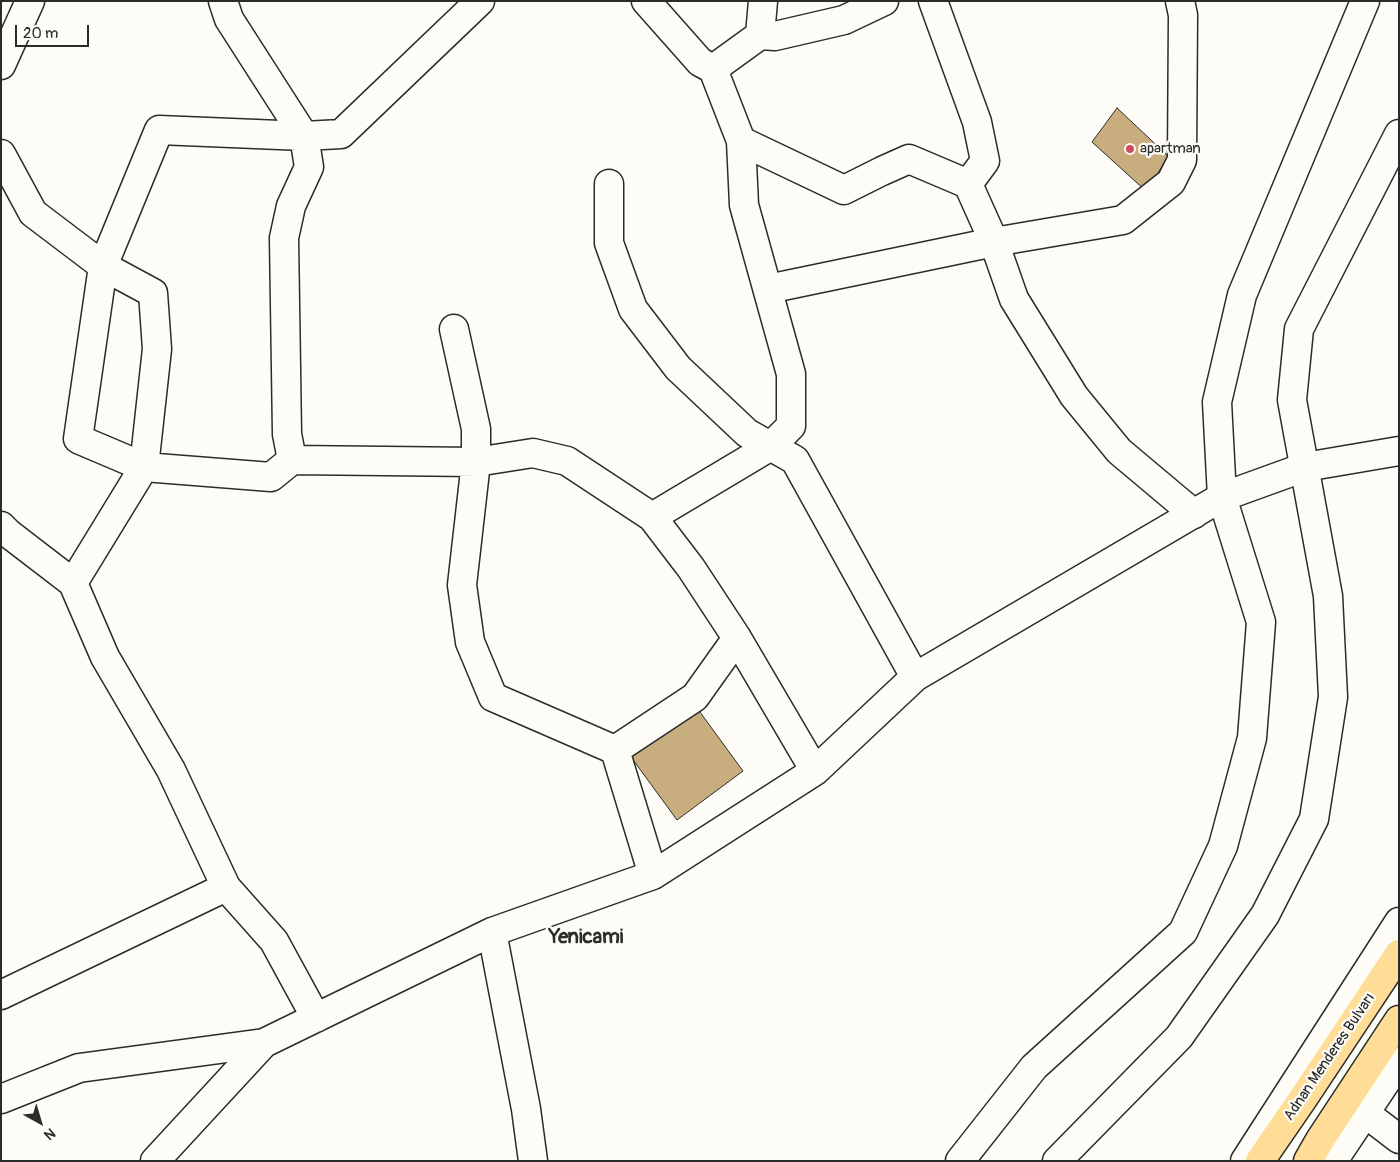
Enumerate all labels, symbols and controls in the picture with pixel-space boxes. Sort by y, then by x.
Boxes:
scale bar [18,15,91,47]
text: 20 m [23,24,58,43]
place label: apartman [1140,140,1201,158]
marker: apartman [1124,143,1136,155]
district label: Yenicami [549,926,623,950]
street label: Adnan Menderes Bulvarı [1281,990,1379,1124]
north arrow [15,1097,65,1147]
text: N [41,1124,59,1144]

